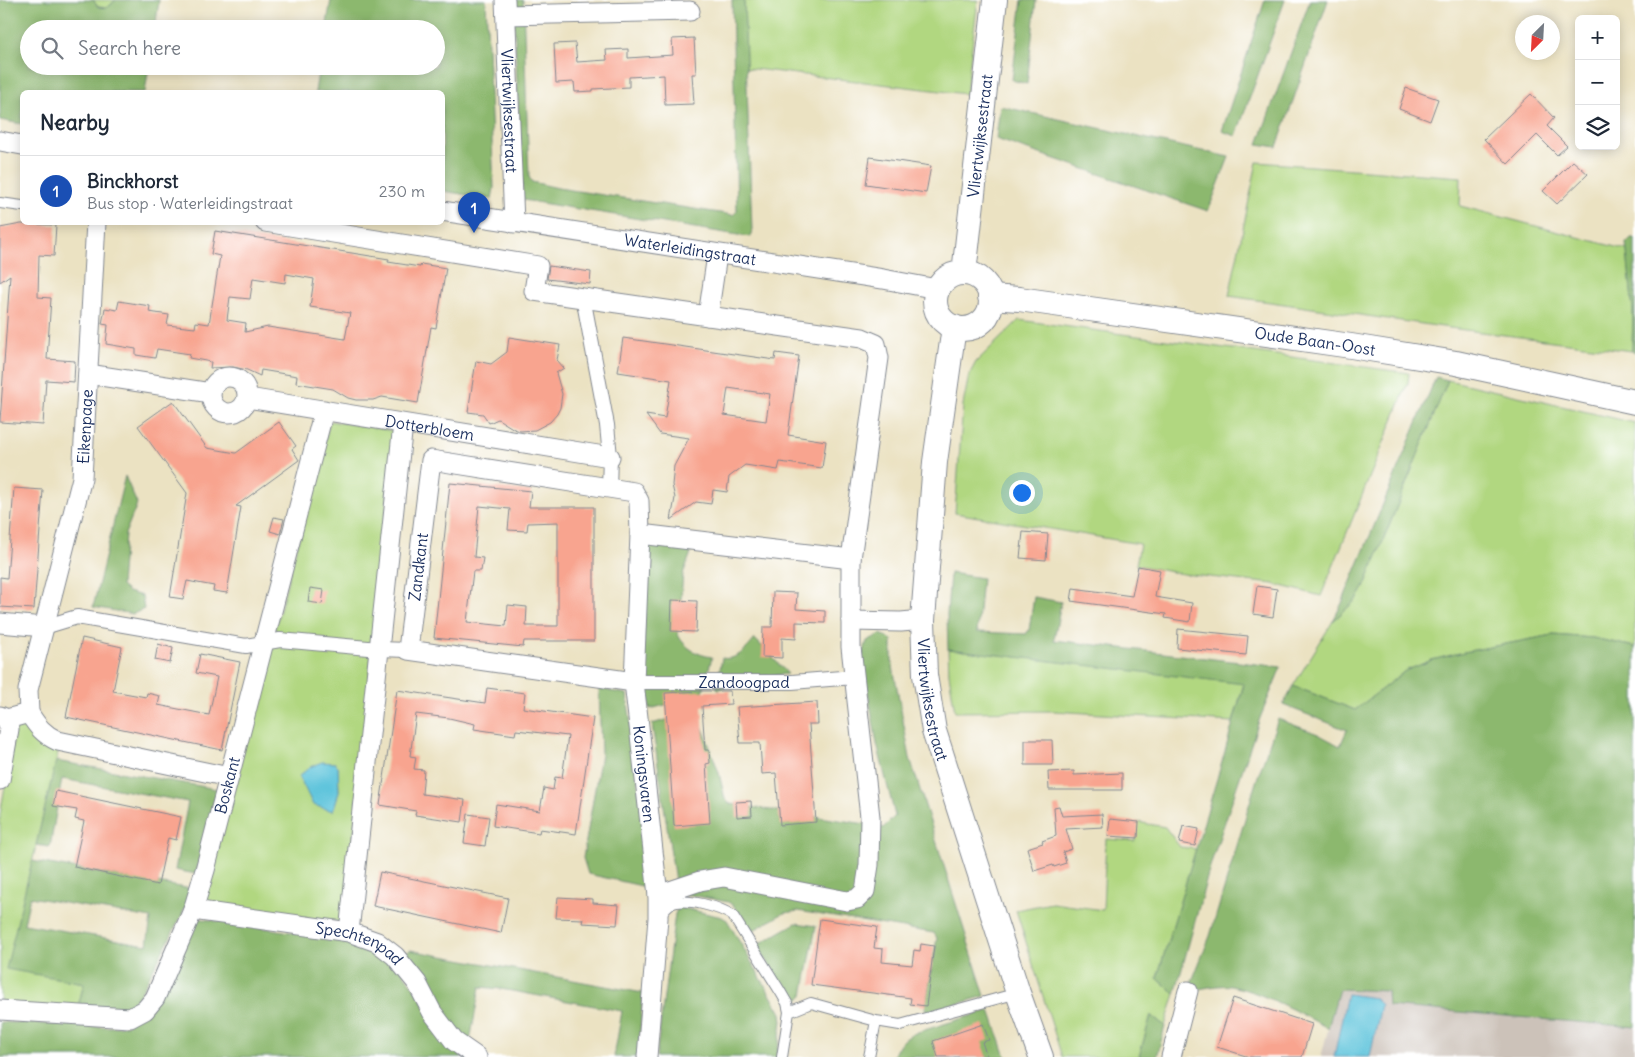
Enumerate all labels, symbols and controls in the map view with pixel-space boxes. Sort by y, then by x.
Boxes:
north arrow [1515,15,1560,60]
map controls [1575,15,1620,150]
button: + [1575,15,1620,60]
search box [20,20,445,75]
icon: search [38,34,66,62]
text: Search here [78,36,181,60]
street label: Vliertwijksestraat [497,48,522,174]
button: − [1575,60,1620,105]
street label: Vliertwijksestraat [963,72,997,199]
button: layers [1575,105,1620,150]
text: Nearby [40,109,110,136]
text: Binckhorst [87,169,179,193]
text: 1 [53,181,59,201]
text: 230 m [379,181,425,201]
pin: 1 [458,192,490,233]
text: Bus stop · Waterleidingstraat [87,193,293,213]
street label: Waterleidingstraat [623,229,758,269]
street label: Oude Baan-Oost [1253,322,1378,360]
street label: Eikenpage [73,389,97,465]
street label: Dotterbloem [384,410,476,445]
your location [1009,480,1035,506]
street label: Zandkant [404,531,432,602]
street label: Vliertwijksestraat [914,638,953,764]
street label: Zandoogpad [698,672,790,692]
street label: Koningsvaren [629,724,660,824]
street label: Boskant [210,754,244,816]
street label: Spechtenpad [314,917,408,969]

